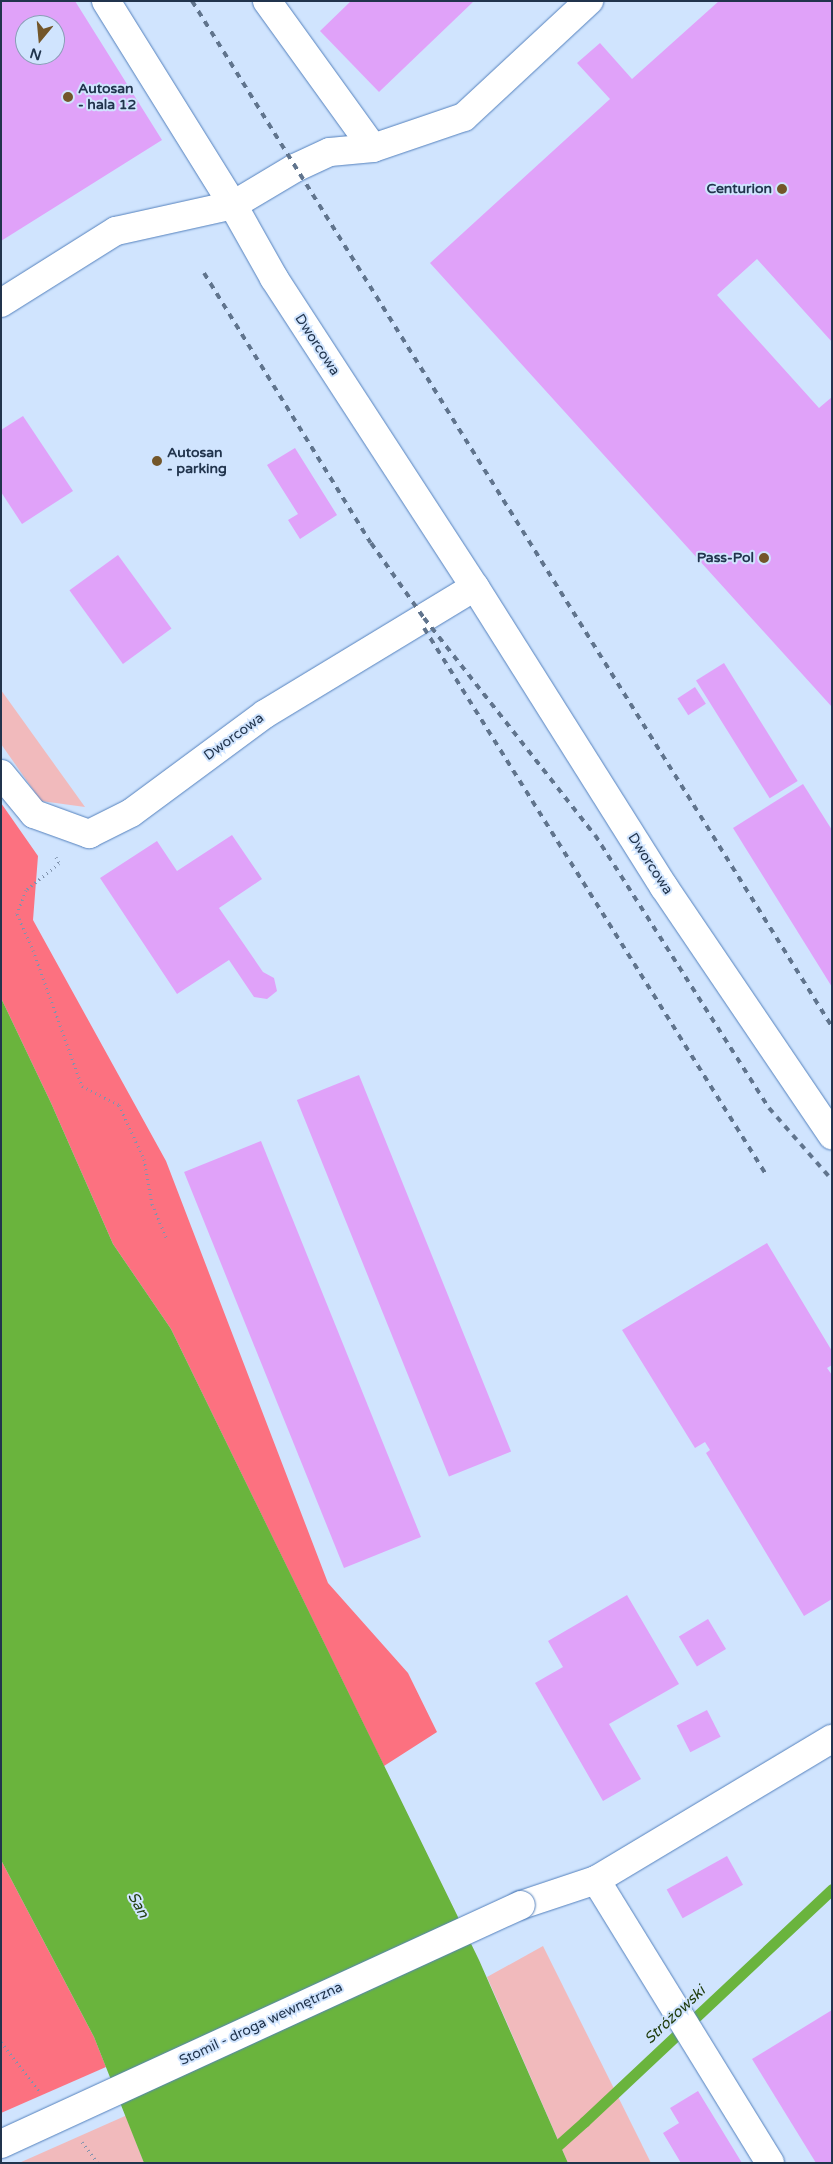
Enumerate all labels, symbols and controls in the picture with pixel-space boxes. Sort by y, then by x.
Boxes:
north arrow [15,15,65,65]
text: N [28,44,44,64]
place label: Autosan - hala 12 [78,81,136,114]
marker: Autosan - hala 12 [62,91,74,103]
place label: Centurion [706,181,772,197]
marker: Centurion [776,183,788,195]
street label: Dworcowa [291,311,343,379]
place label: Autosan - parking [167,445,227,478]
marker: Autosan - parking [151,455,163,467]
place label: Pass-Pol [697,550,754,566]
marker: Pass-Pol [758,552,770,564]
street label: Dworcowa [201,710,267,764]
street label: Dworcowa [624,830,676,898]
water label: San [124,1889,152,1921]
street label: Stomil - droga wewnętrzna [177,1979,345,2069]
water label: Stróżowski [641,1982,709,2048]

